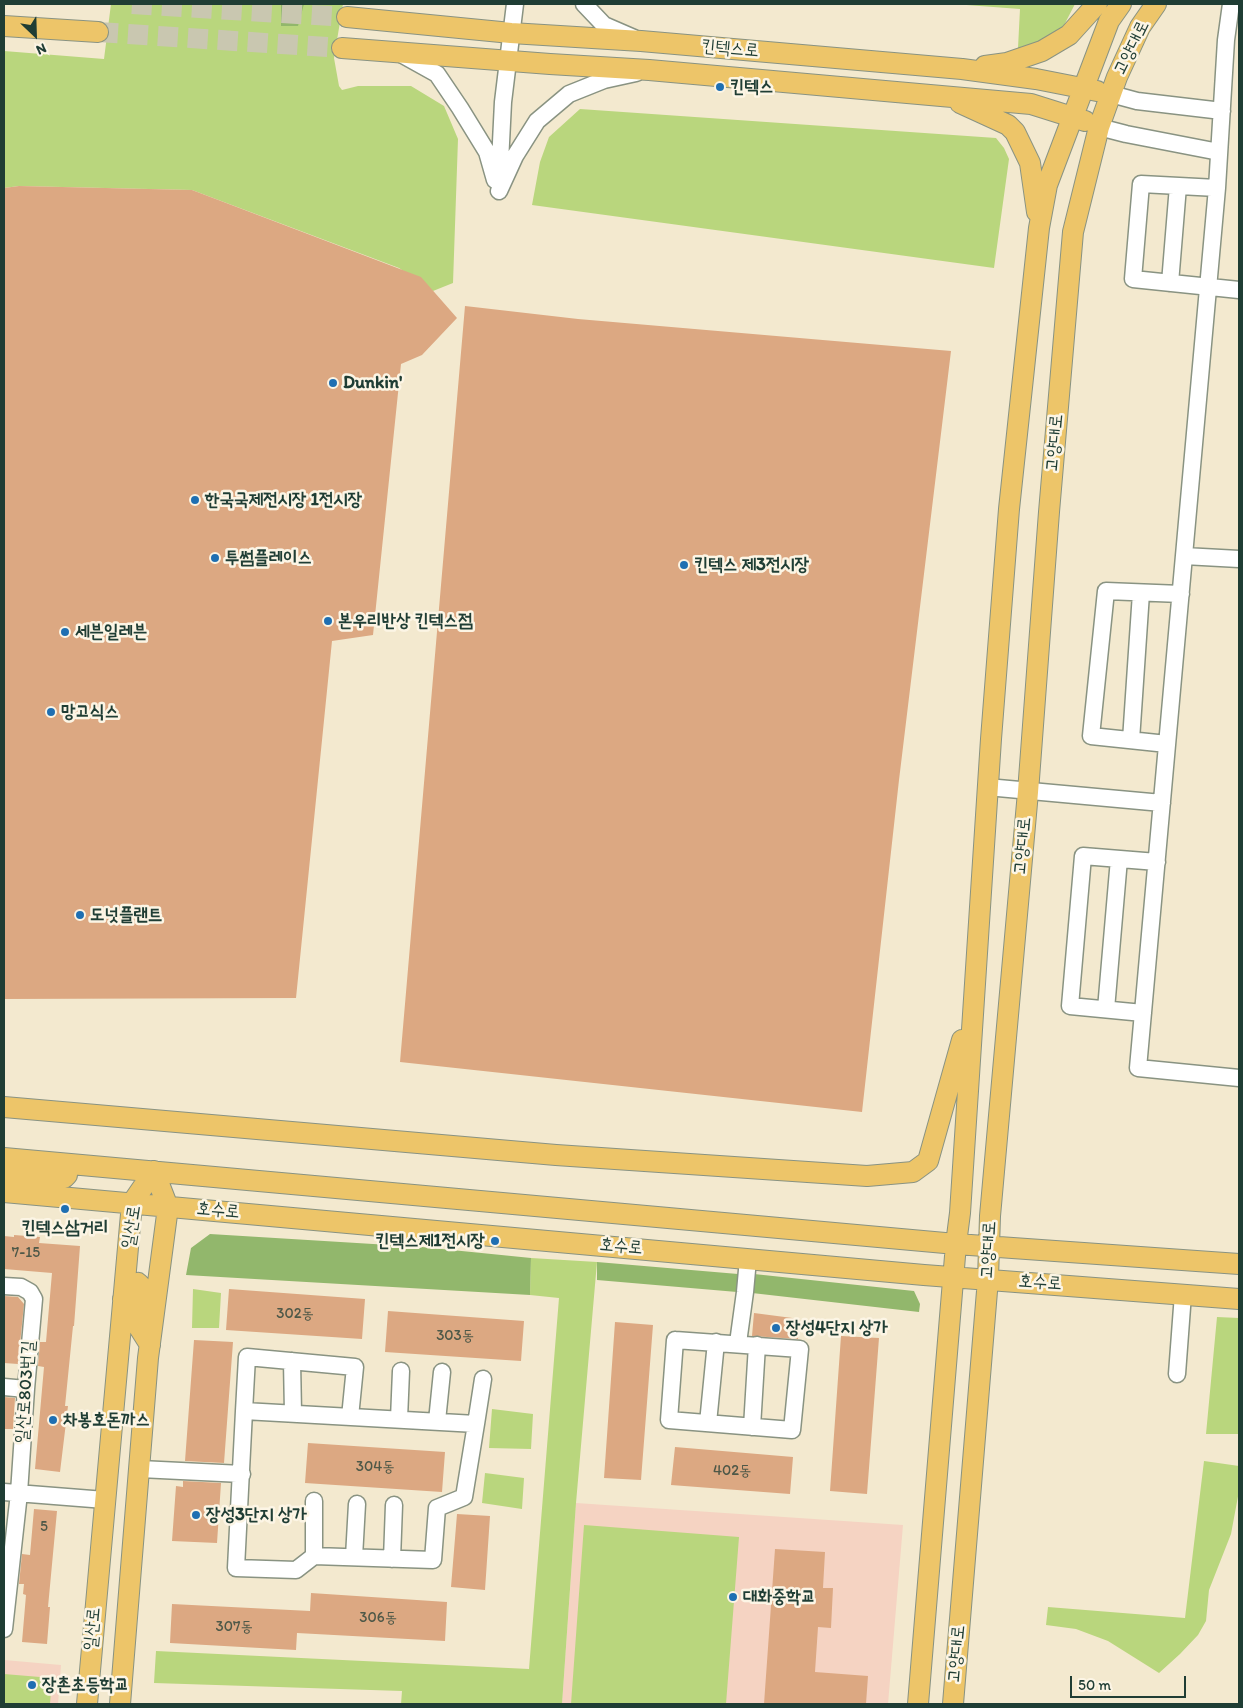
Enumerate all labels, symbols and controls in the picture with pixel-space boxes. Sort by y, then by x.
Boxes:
north arrow [10,10,60,60]
street label: 고양대로 [1110,17,1154,79]
street label: 킨텍스로 [700,36,760,62]
text: N [34,39,49,59]
place label: 킨텍스 [730,76,773,98]
marker: 킨텍스 [714,81,726,93]
place label: Dunkin' [343,372,402,394]
marker: Dunkin' [327,377,339,389]
street label: 고양대로 [1042,413,1068,473]
place label: 한국국제전시장 1전시장 [205,489,362,511]
marker: 한국국제전시장 1전시장 [189,494,201,506]
place label: 투썸플레이스 [225,547,312,569]
marker: 투썸플레이스 [209,552,221,564]
place label: 킨텍스 제3전시장 [694,554,809,576]
marker: 킨텍스 제3전시장 [678,559,690,571]
place label: 본우리반상 킨텍스점 [338,610,472,632]
marker: 본우리반상 킨텍스점 [322,615,334,627]
place label: 세븐일레븐 [75,621,147,643]
marker: 세븐일레븐 [59,626,71,638]
place label: 망고식스 [61,701,119,723]
marker: 망고식스 [45,706,57,718]
street label: 고양대로 [1010,816,1036,876]
place label: 도넛플랜트 [90,904,162,926]
marker: 도넛플랜트 [74,909,86,921]
street label: 호수로 [195,1198,241,1224]
marker: 킨텍스삼거리 [59,1203,71,1215]
street label: 일산로 [118,1204,146,1250]
place label: 킨텍스삼거리 [22,1217,108,1239]
street label: 고양대로 [977,1221,1001,1279]
place label: 킨텍스제1전시장 [375,1230,485,1252]
street label: 호수로 [598,1234,644,1260]
marker: 킨텍스제1전시장 [489,1235,501,1247]
house number: 7-15 [12,1244,40,1262]
street label: 호수로 [1018,1271,1062,1295]
house number: 302동 [276,1305,314,1323]
place label: 장성4단지 상가 [786,1317,888,1339]
marker: 장성4단지 상가 [770,1322,782,1334]
house number: 303동 [436,1327,474,1345]
street label: 일산로803번길 [12,1340,40,1444]
place label: 차봉호돈까스 [63,1409,150,1431]
marker: 차봉호돈까스 [47,1414,59,1426]
house number: 304동 [356,1458,394,1476]
house number: 402동 [713,1462,751,1480]
place label: 장성3단지 상가 [206,1504,307,1526]
marker: 장성3단지 상가 [190,1509,202,1521]
house number: 5 [40,1518,48,1536]
place label: 대화중학교 [743,1586,815,1608]
marker: 대화중학교 [727,1591,739,1603]
street label: 일산로 [80,1606,106,1652]
house number: 306동 [359,1609,397,1627]
house number: 307동 [216,1618,252,1636]
street label: 고양대로 [944,1624,970,1684]
scale bar [1073,1666,1189,1698]
place label: 장촌초등학교 [42,1674,129,1696]
text: 50 m [1078,1676,1111,1694]
marker: 장촌초등학교 [26,1679,38,1691]

